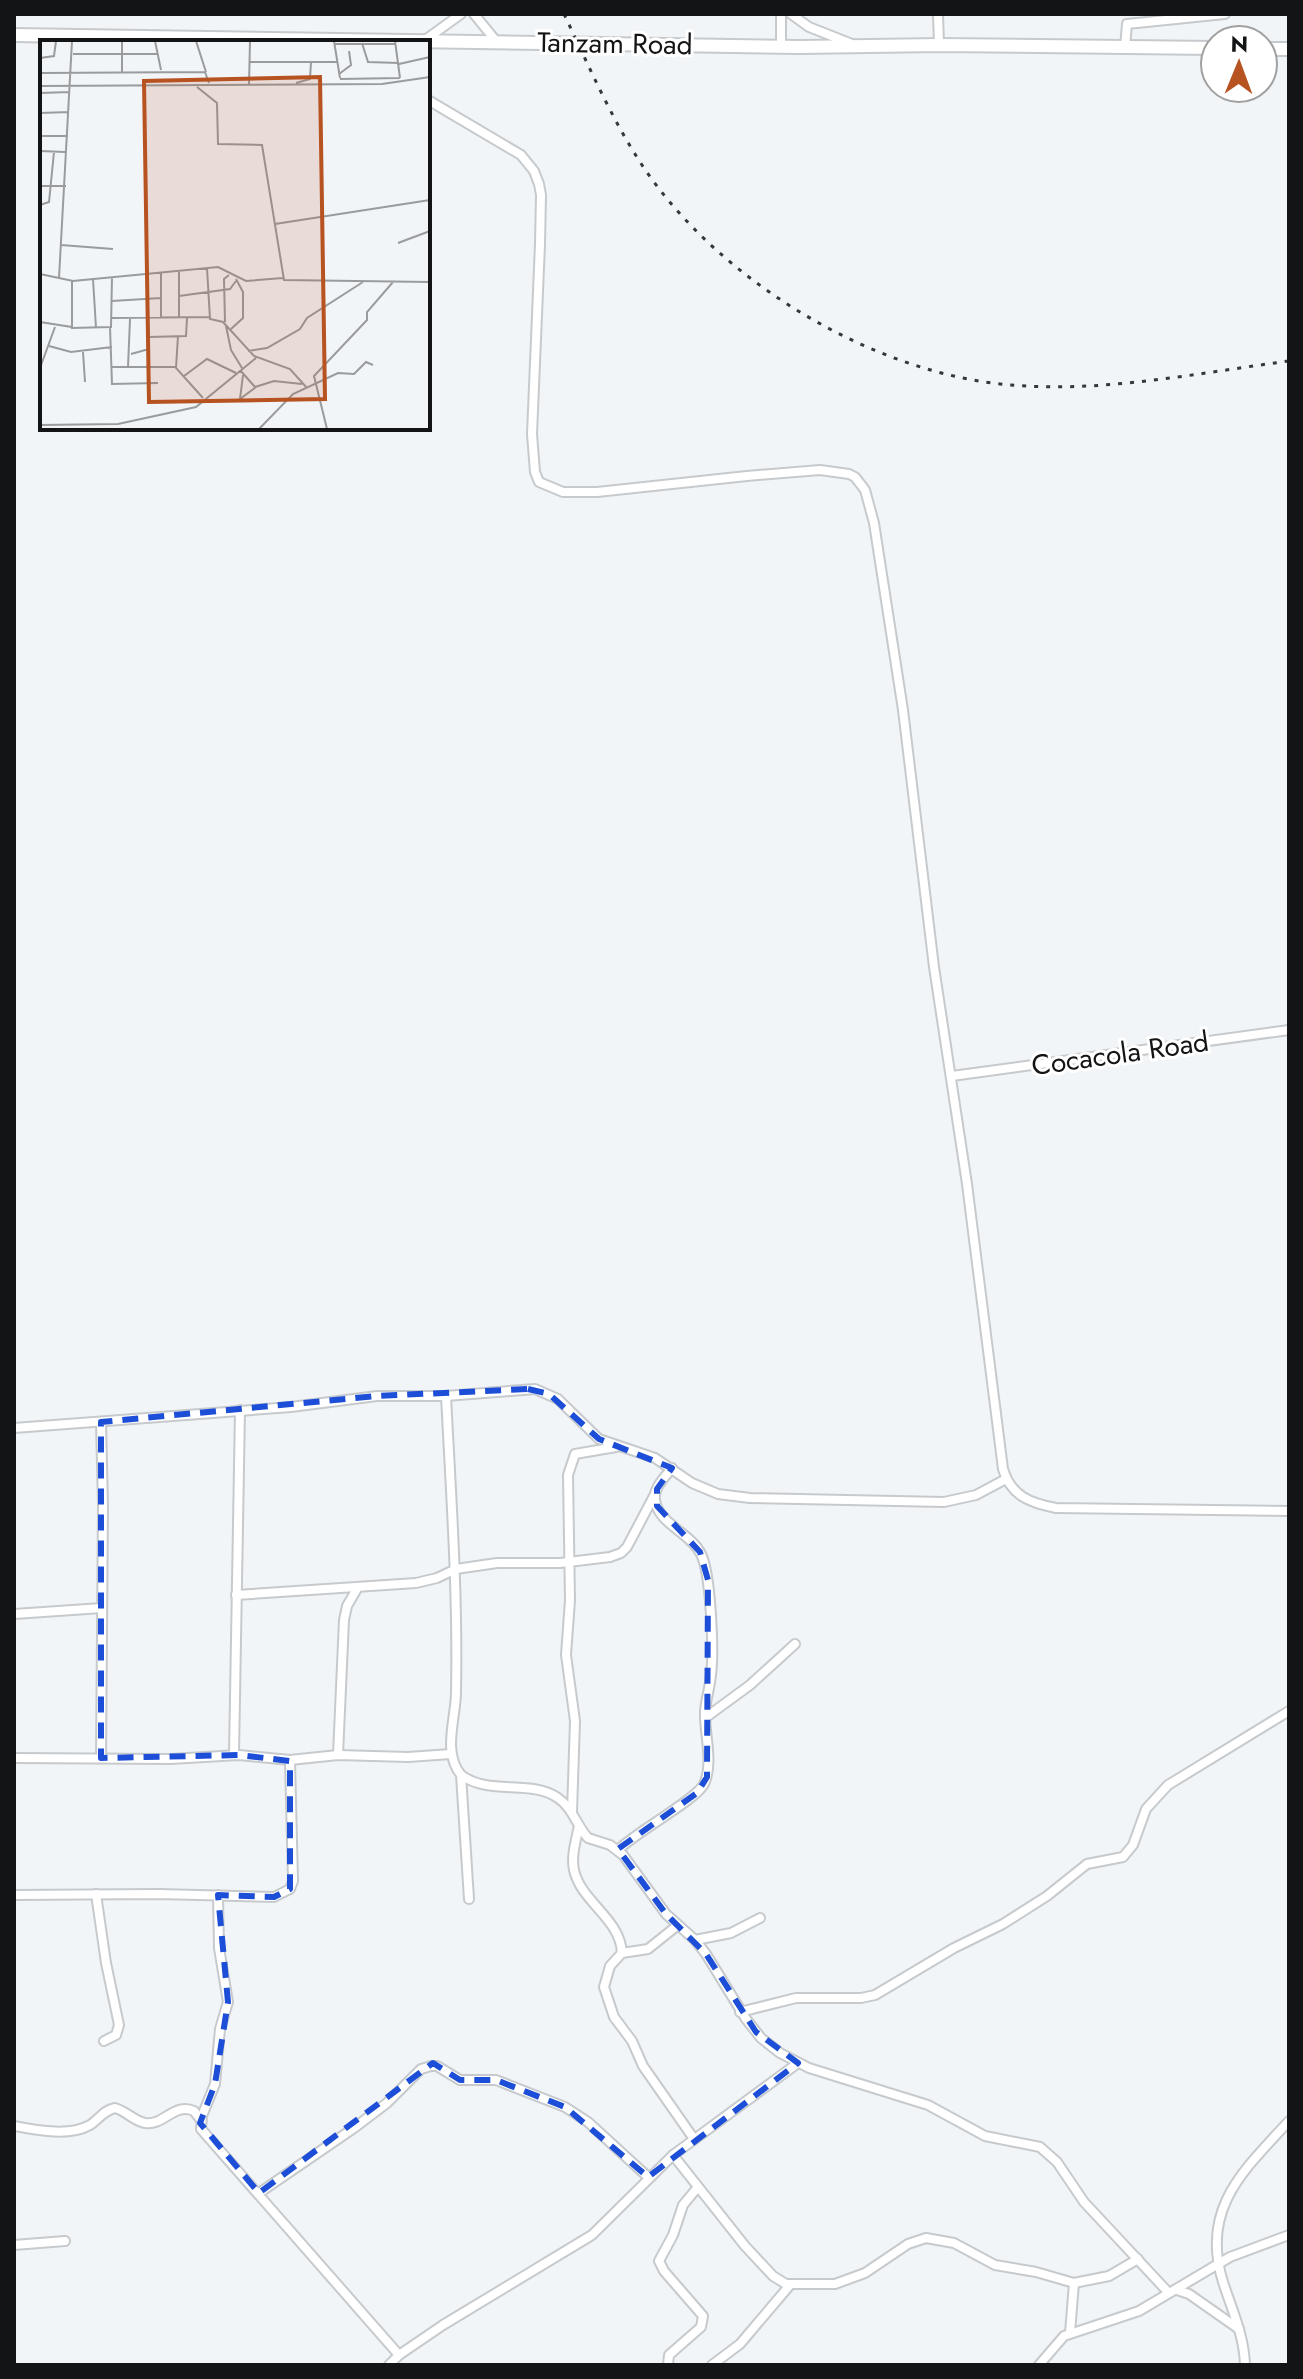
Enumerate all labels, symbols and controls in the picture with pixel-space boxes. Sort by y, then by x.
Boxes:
street label: Tanzam Road [537,22,693,65]
north arrow [1199,24,1279,104]
text: N [1230,28,1248,60]
inset map [40,40,430,430]
street label: Cocacola Road [1029,1021,1211,1086]

